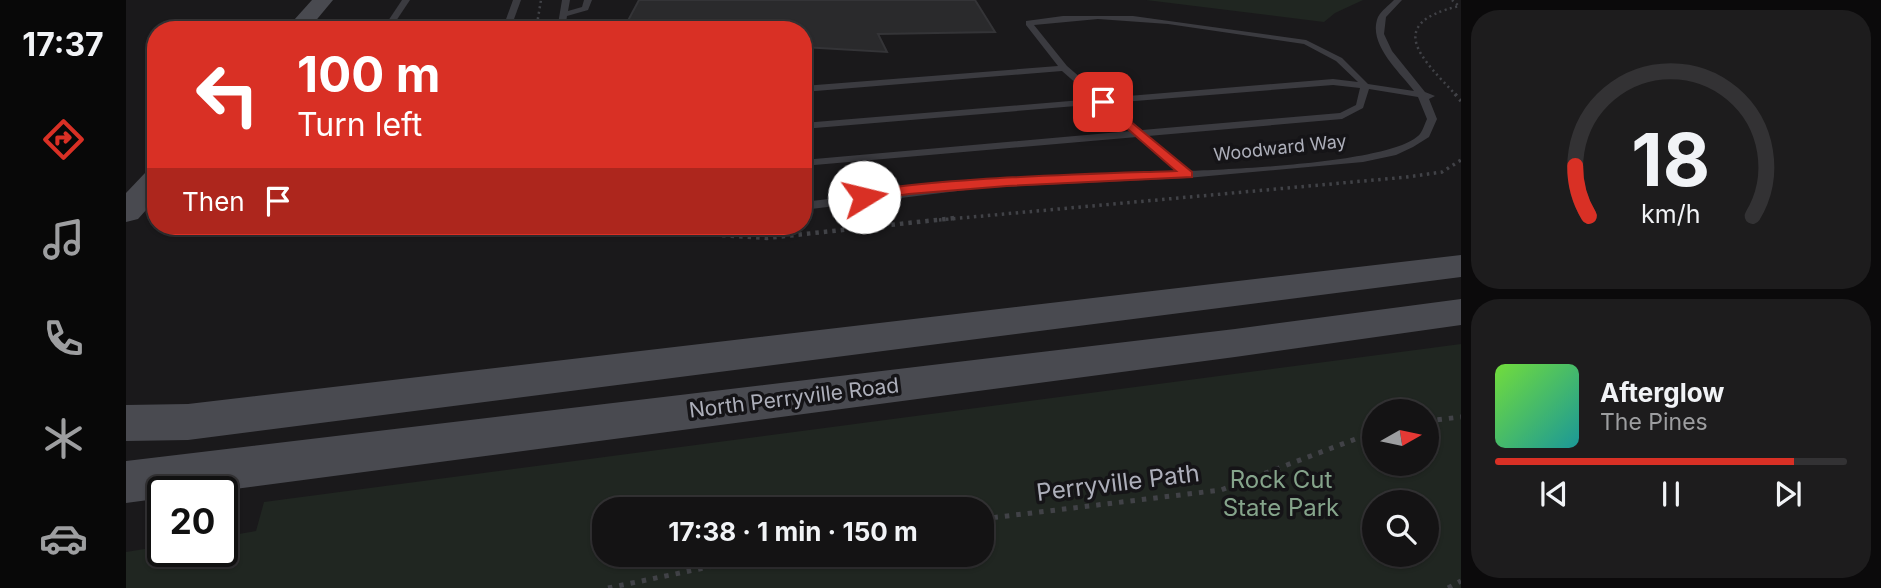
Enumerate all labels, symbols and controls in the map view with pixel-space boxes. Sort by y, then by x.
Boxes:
text: 17:37 [22,25,104,64]
text: 100 m [297,45,441,104]
icon: left [182,49,273,140]
pin [1073,72,1133,132]
icon: arrive [1084,83,1122,121]
text: Turn left [297,105,422,144]
icon: directions [39,115,88,164]
text: 18 [1632,115,1710,204]
street label: Woodward Way [1212,130,1347,165]
position arrow [827,160,901,234]
icon: arrive [259,182,297,220]
text: Then [182,186,245,217]
text: km/h [1641,198,1701,228]
icon: music [39,215,88,264]
icon: phone [39,314,88,363]
street label: North Perryville Road [687,372,900,423]
text: Afterglow [1600,377,1724,408]
north arrow [1362,399,1438,476]
map controls [1362,399,1439,567]
text: The Pines [1600,408,1708,436]
icon: climate [39,414,88,463]
street label: Perryville Path [1035,458,1201,507]
park label: Rock Cut State Park [1223,465,1339,522]
icon: previous [1535,475,1573,513]
icon: pause [1652,475,1690,513]
icon: next [1769,475,1807,513]
speed limit sign: 20 [147,476,238,567]
button: search [1362,490,1439,567]
icon: car [39,514,88,563]
text: 17:38 · 1 min · 150 m [668,516,918,547]

